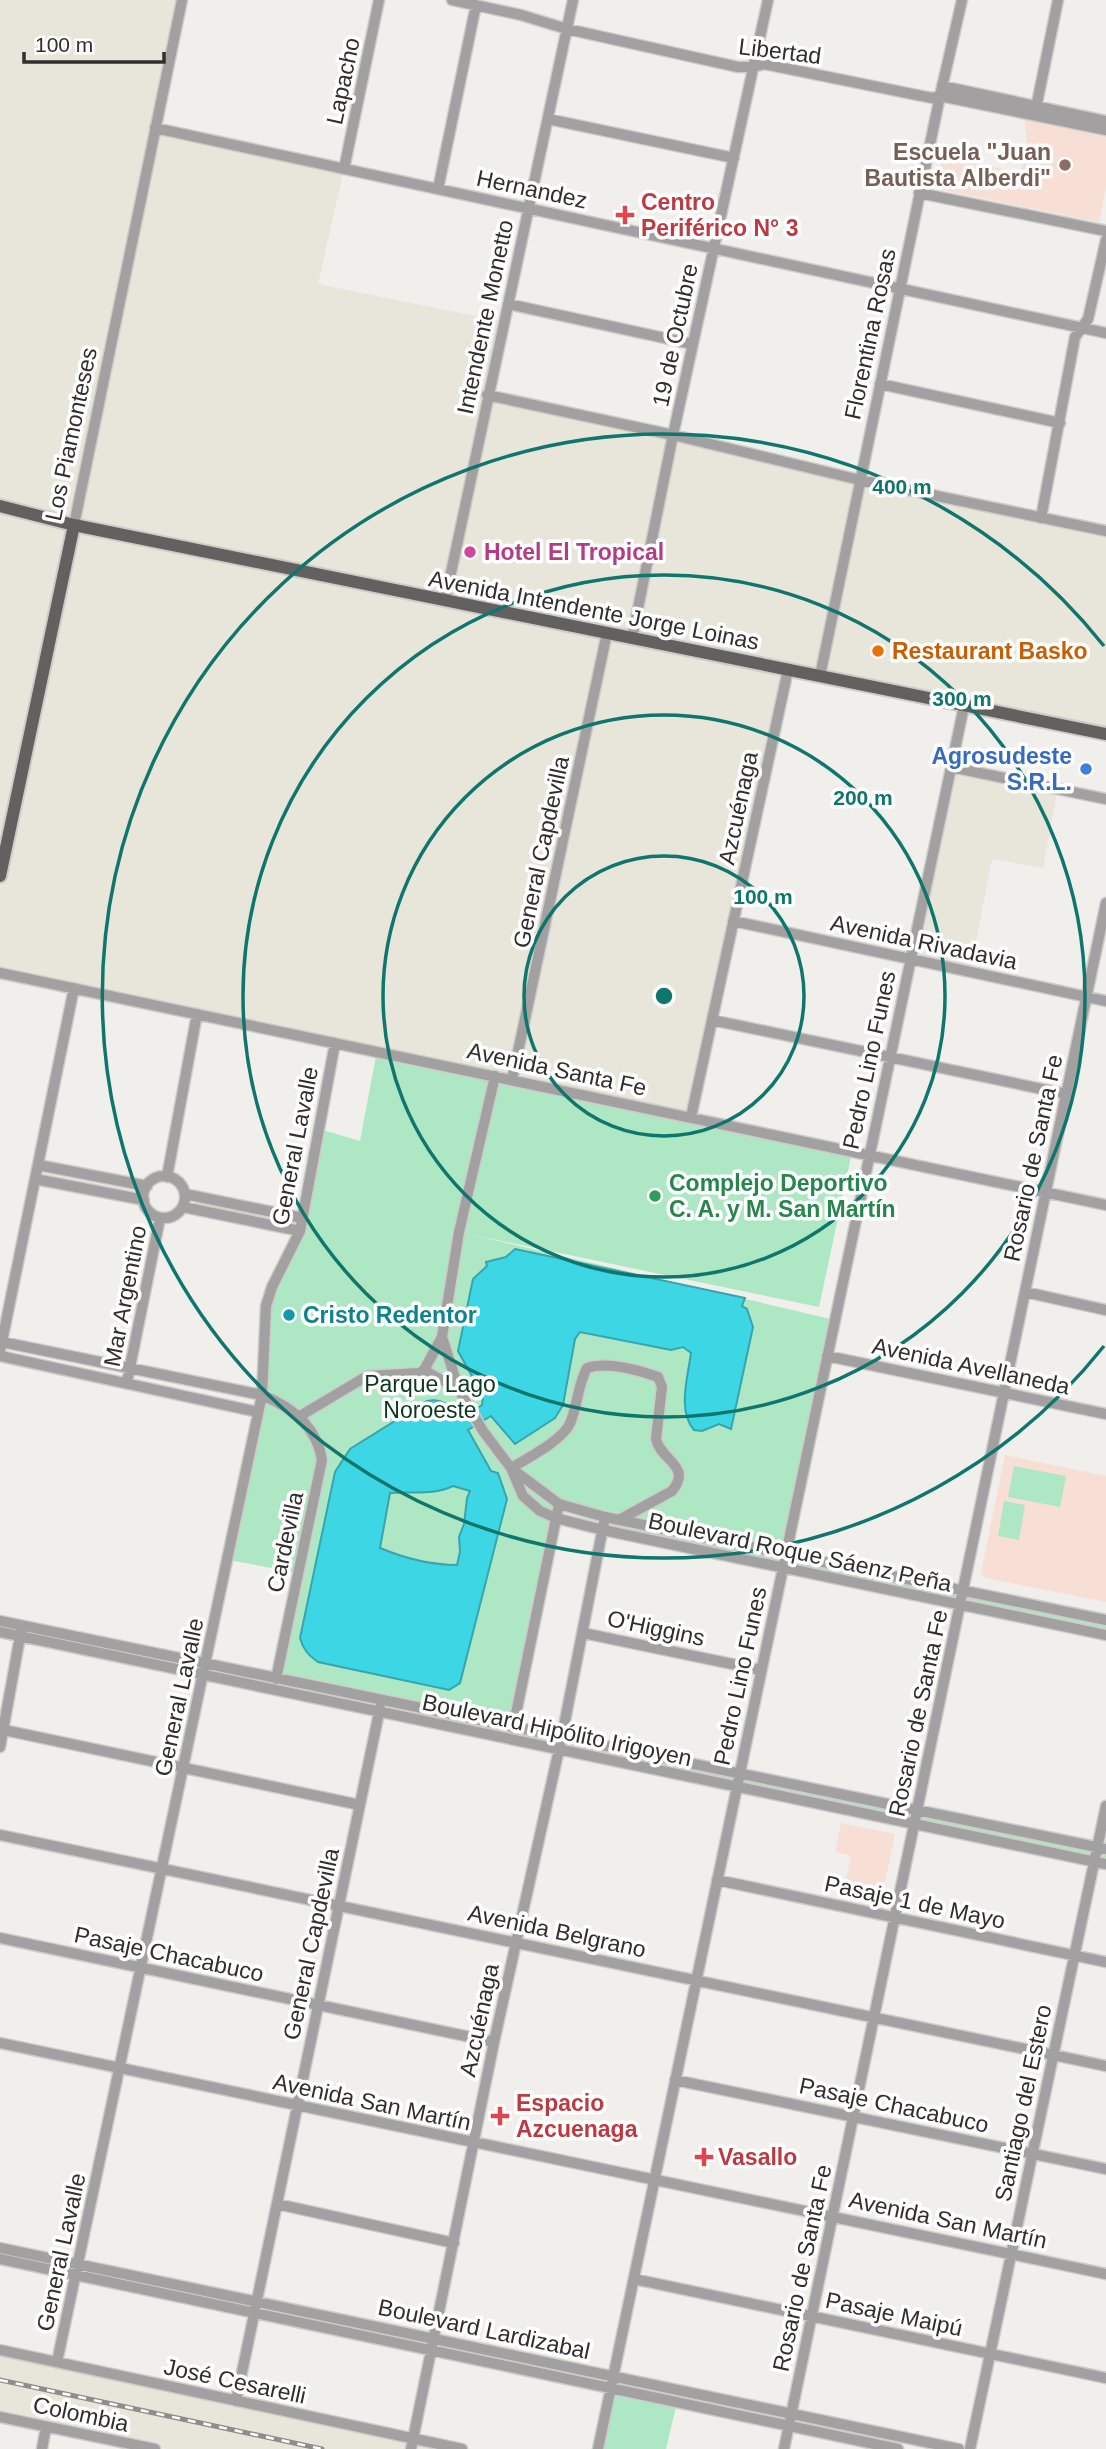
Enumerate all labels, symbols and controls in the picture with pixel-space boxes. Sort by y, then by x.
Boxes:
scale bar [24,21,164,65]
text: 100 m [35,33,93,56]
street label: Libertad [737,33,823,69]
street label: Lapacho [321,35,365,127]
place label: Escuela "Juan Bautista Alberdi" [865,139,1051,191]
marker: Escuela "Juan Bautista Alberdi" [1057,157,1073,173]
street label: Hernandez [474,165,590,213]
place label: Centro Periférico N° 3 [641,189,799,241]
marker: Centro Periférico N° 3 [615,205,635,225]
street label: Intendente Monetto [452,217,518,417]
street label: Florentina Rosas [839,246,901,422]
street label: 19 de Octubre [647,261,703,409]
street label: Los Piamonteses [40,345,102,523]
text: 400 m [872,475,932,498]
place label: Hotel El Tropical [484,539,664,565]
marker: Hotel El Tropical [462,544,478,560]
street label: Avenida Intendente Jorge Loinas [427,565,761,655]
place label: Restaurant Basko [892,638,1088,664]
marker: Restaurant Basko [870,643,886,659]
text: 300 m [932,687,992,710]
place label: Agrosudeste S.R.L. [931,743,1072,795]
street label: Azcuénaga [713,749,763,867]
street label: General Capdevilla [508,753,574,950]
marker: Agrosudeste S.R.L. [1078,761,1094,777]
text: 200 m [833,786,893,809]
text: 100 m [733,885,793,908]
street label: Avenida Rivadavia [828,910,1020,975]
street label: Pedro Lino Funes [837,968,901,1152]
centre of rings [652,984,676,1008]
street label: Avenida Santa Fe [465,1037,649,1101]
street label: Rosario de Santa Fe [998,1052,1068,1264]
street label: General Lavalle [267,1064,323,1228]
place label: Complejo Deportivo C. A. y M. San Martín [669,1170,896,1222]
marker: Complejo Deportivo C. A. y M. San Martín [647,1188,663,1204]
street label: Mar Argentino [99,1223,151,1369]
place label: Cristo Redentor [303,1302,477,1328]
marker: Cristo Redentor [281,1307,297,1323]
street label: Avenida Avellaneda [870,1332,1072,1400]
park label: Parque Lago Noroeste [364,1371,496,1423]
street label: Cardevilla [262,1489,308,1595]
street label: Boulevard Roque Sáenz Peña [646,1507,954,1597]
street label: Pedro Lino Funes [708,1584,772,1768]
street label: O'Higgins [605,1605,707,1651]
street label: Rosario de Santa Fe [883,1607,953,1819]
street label: General Lavalle [150,1616,208,1778]
street label: Boulevard Hipólito Irigoyen [420,1689,694,1771]
street label: General Capdevilla [278,1845,344,2042]
street label: Pasaje 1 de Mayo [822,1870,1008,1934]
street label: Avenida Belgrano [466,1899,648,1963]
street label: Pasaje Chacabuco [72,1921,266,1987]
street label: Azcuénaga [454,1961,504,2079]
street label: Santiago del Estero [989,2002,1057,2204]
street label: Avenida San Martín [271,2068,473,2136]
street label: Pasaje Chacabuco [797,2072,991,2138]
place label: Espacio Azcuenaga [516,2090,638,2142]
marker: Espacio Azcuenaga [490,2106,510,2126]
place label: Vasallo [718,2144,797,2170]
marker: Vasallo [696,2149,712,2165]
street label: Rosario de Santa Fe [767,2162,837,2374]
street label: General Lavalle [32,2171,90,2333]
street label: Avenida San Martín [847,2186,1049,2254]
street label: Pasaje Maipú [823,2287,965,2341]
street label: Boulevard Lardizabal [376,2294,592,2364]
street label: José Cesarelli [162,2353,308,2409]
street label: Colombia [31,2391,131,2437]

